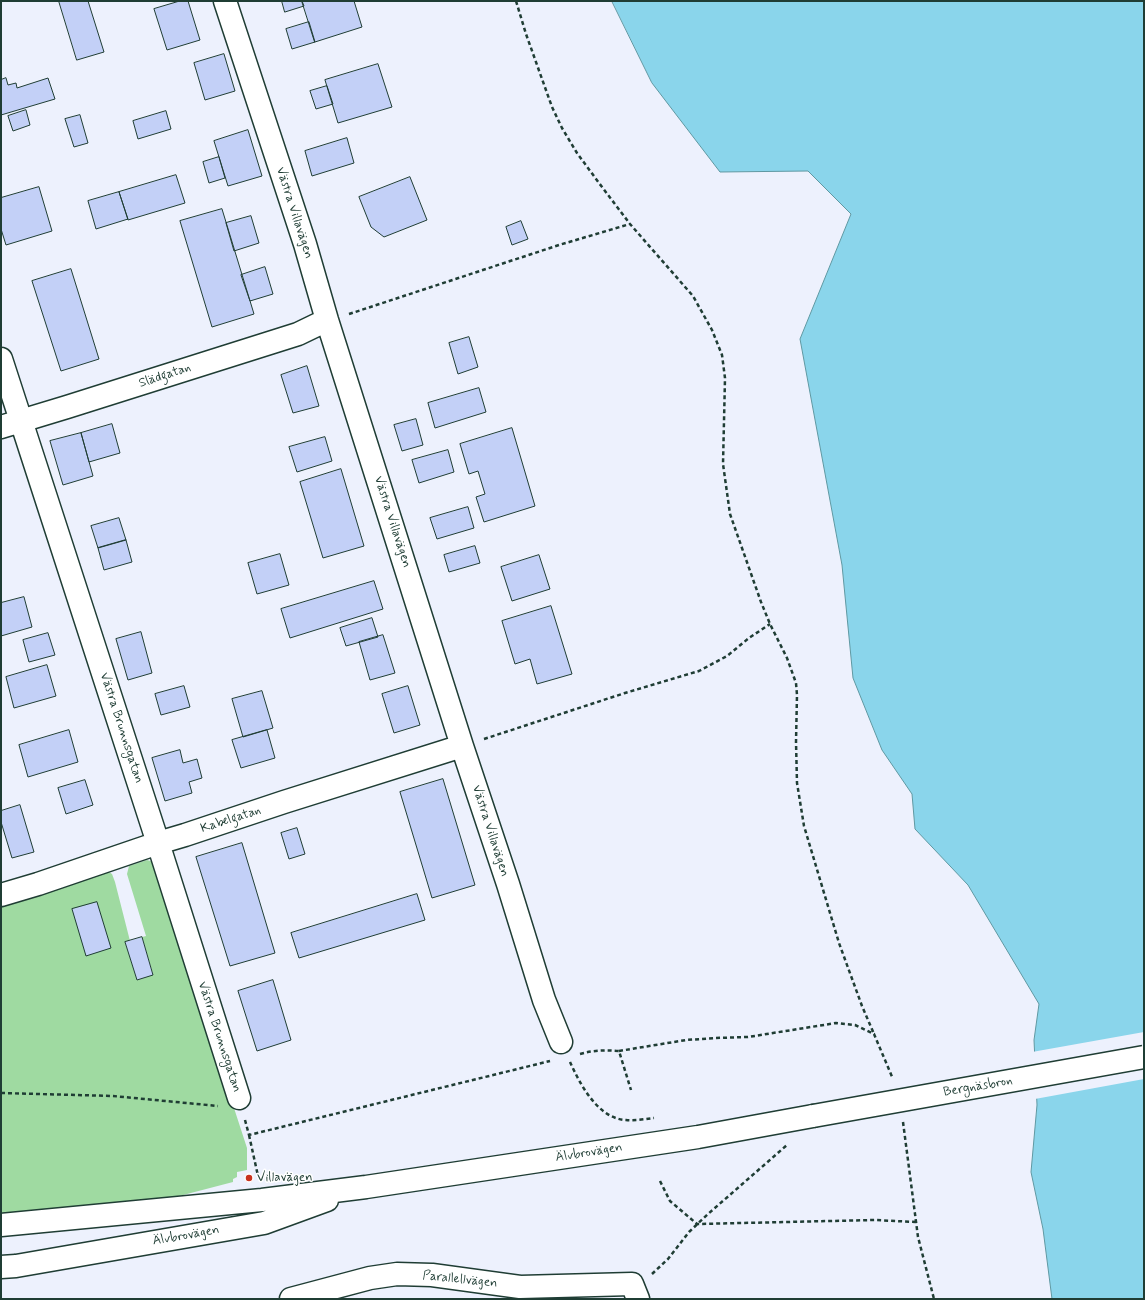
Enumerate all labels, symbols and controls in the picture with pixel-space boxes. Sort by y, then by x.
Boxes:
street label: Västra Villavägen [272,165,316,261]
street label: Slädgatan [137,360,193,392]
street label: Västra Villavägen [370,474,414,570]
street label: Västra Brunnsgatan [96,671,146,785]
street label: Västra Villavägen [468,783,512,879]
street label: Kabelgatan [199,803,263,837]
street label: Västra Brunnsgatan [194,980,244,1094]
street label: Bergnäsbron [942,1073,1014,1101]
street label: Älvbrovägen [554,1140,624,1166]
place label: Villavägen [257,1170,313,1186]
marker: Villavägen [244,1173,254,1183]
street label: Älvbrovägen [151,1222,221,1250]
street label: Parallellvägen [422,1268,498,1292]

